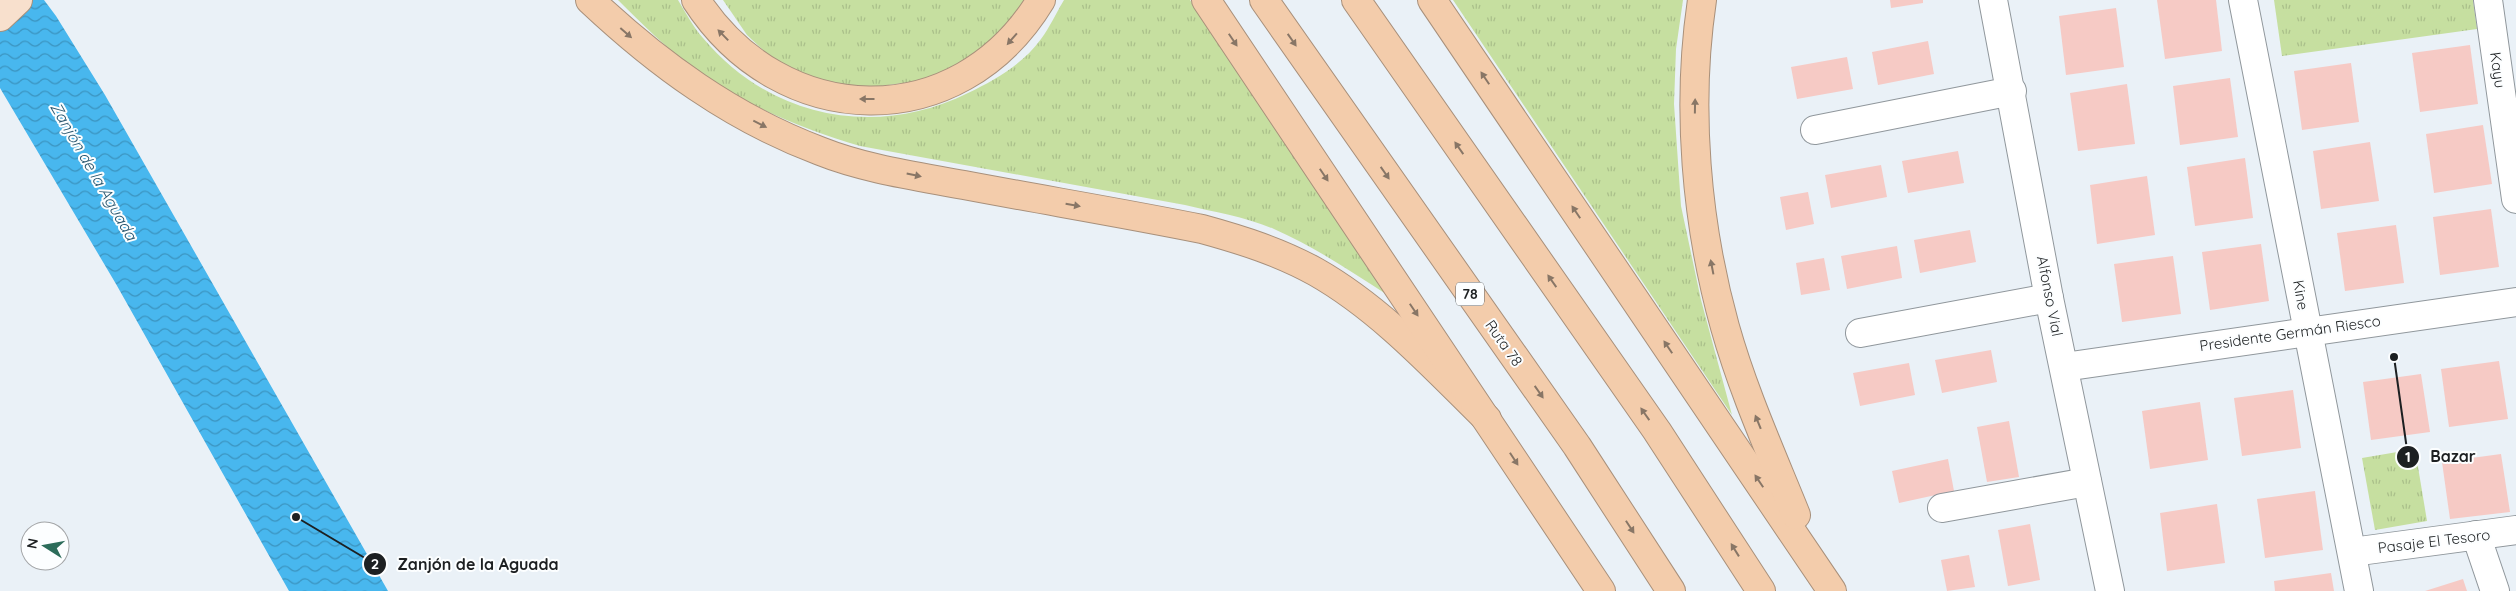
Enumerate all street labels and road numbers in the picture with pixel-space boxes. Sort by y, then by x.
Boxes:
street label: Kayu [2486,51,2510,89]
street label: Alfonso Vial [2033,254,2067,338]
street label: Kine [2289,278,2313,312]
road number: 78 [1456,282,1484,306]
street label: Presidente Germán Riesco [2198,311,2382,355]
street label: Ruta 78 [1481,316,1527,370]
street label: Pasaje El Tesoro [2377,525,2491,557]

